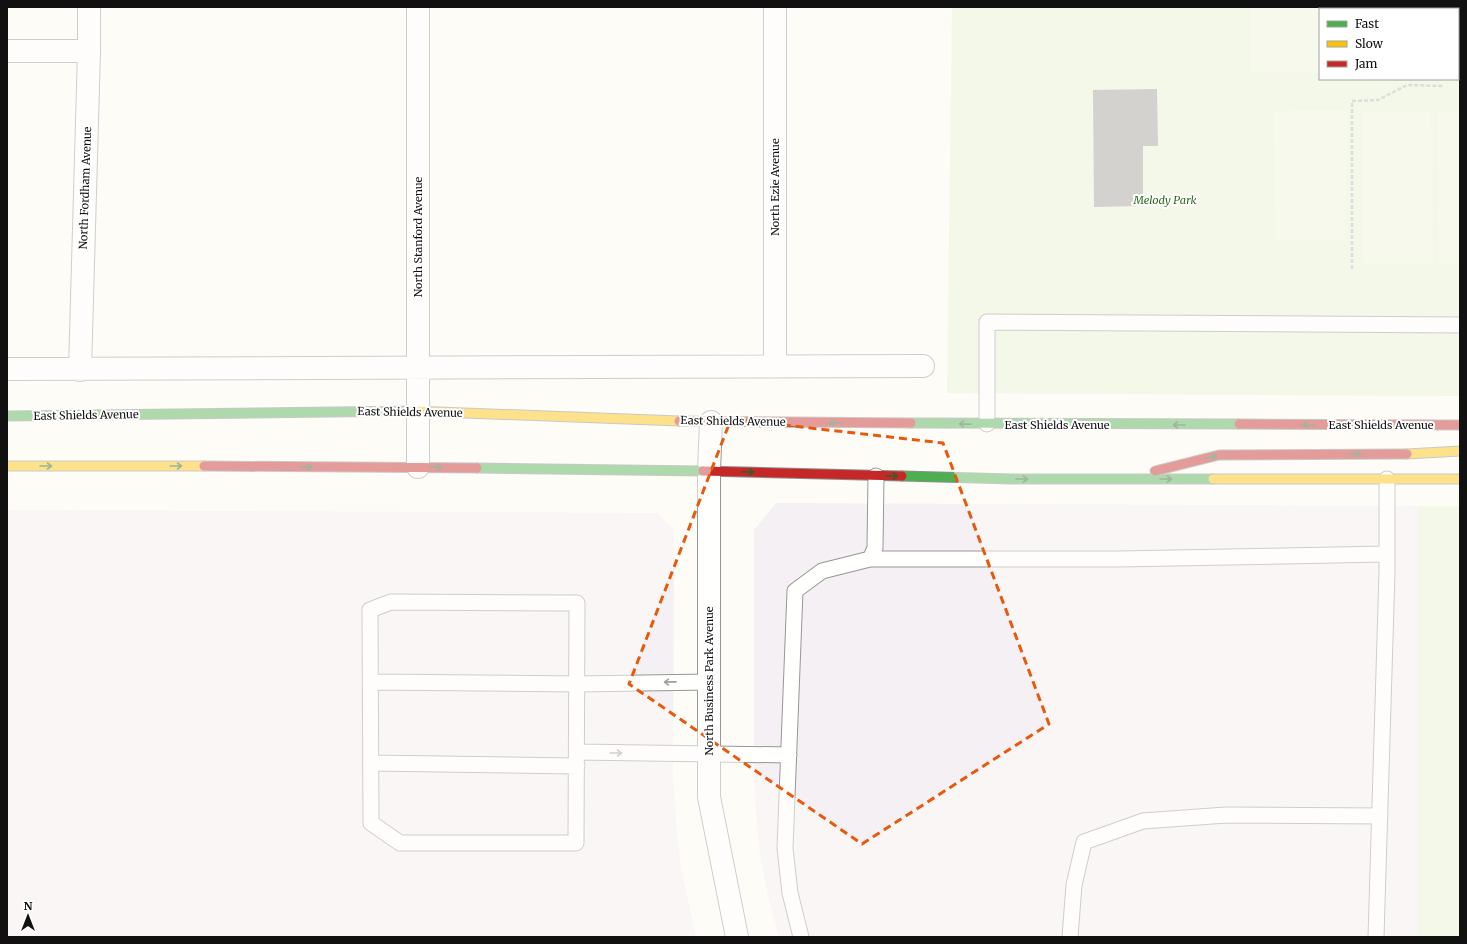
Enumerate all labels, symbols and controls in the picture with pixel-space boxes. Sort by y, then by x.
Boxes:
legend [1319,8,1459,80]
text: Fast [1355,16,1379,31]
text: Slow [1355,36,1384,51]
text: Jam [1354,56,1378,71]
street label: North Fordham Avenue [76,126,94,250]
street label: North Ezie Avenue [768,138,782,236]
street label: North Stanford Avenue [411,176,425,297]
park label: Melody Park [1133,193,1196,207]
street label: East Shields Avenue [357,404,463,420]
street label: East Shields Avenue [33,407,139,423]
street label: East Shields Avenue [680,413,786,429]
street label: East Shields Avenue [1004,418,1110,432]
street label: East Shields Avenue [1328,418,1434,432]
one-way arrow [829,419,842,427]
one-way arrow [959,420,972,428]
one-way arrow [1173,421,1186,429]
one-way arrow [1303,421,1316,429]
one-way arrow [1348,451,1361,458]
one-way arrow [1205,453,1218,461]
one-way arrow [39,462,52,470]
one-way arrow [169,462,182,470]
one-way arrow [299,463,312,471]
one-way arrow [429,463,442,471]
one-way arrow [741,468,754,476]
one-way arrow [885,472,898,480]
one-way arrow [1015,475,1028,483]
one-way arrow [1159,475,1172,483]
street label: North Business Park Avenue [702,606,716,756]
one-way arrow [664,678,677,686]
one-way arrow [609,749,622,757]
north arrow [8,896,48,936]
text: N [24,899,33,913]

